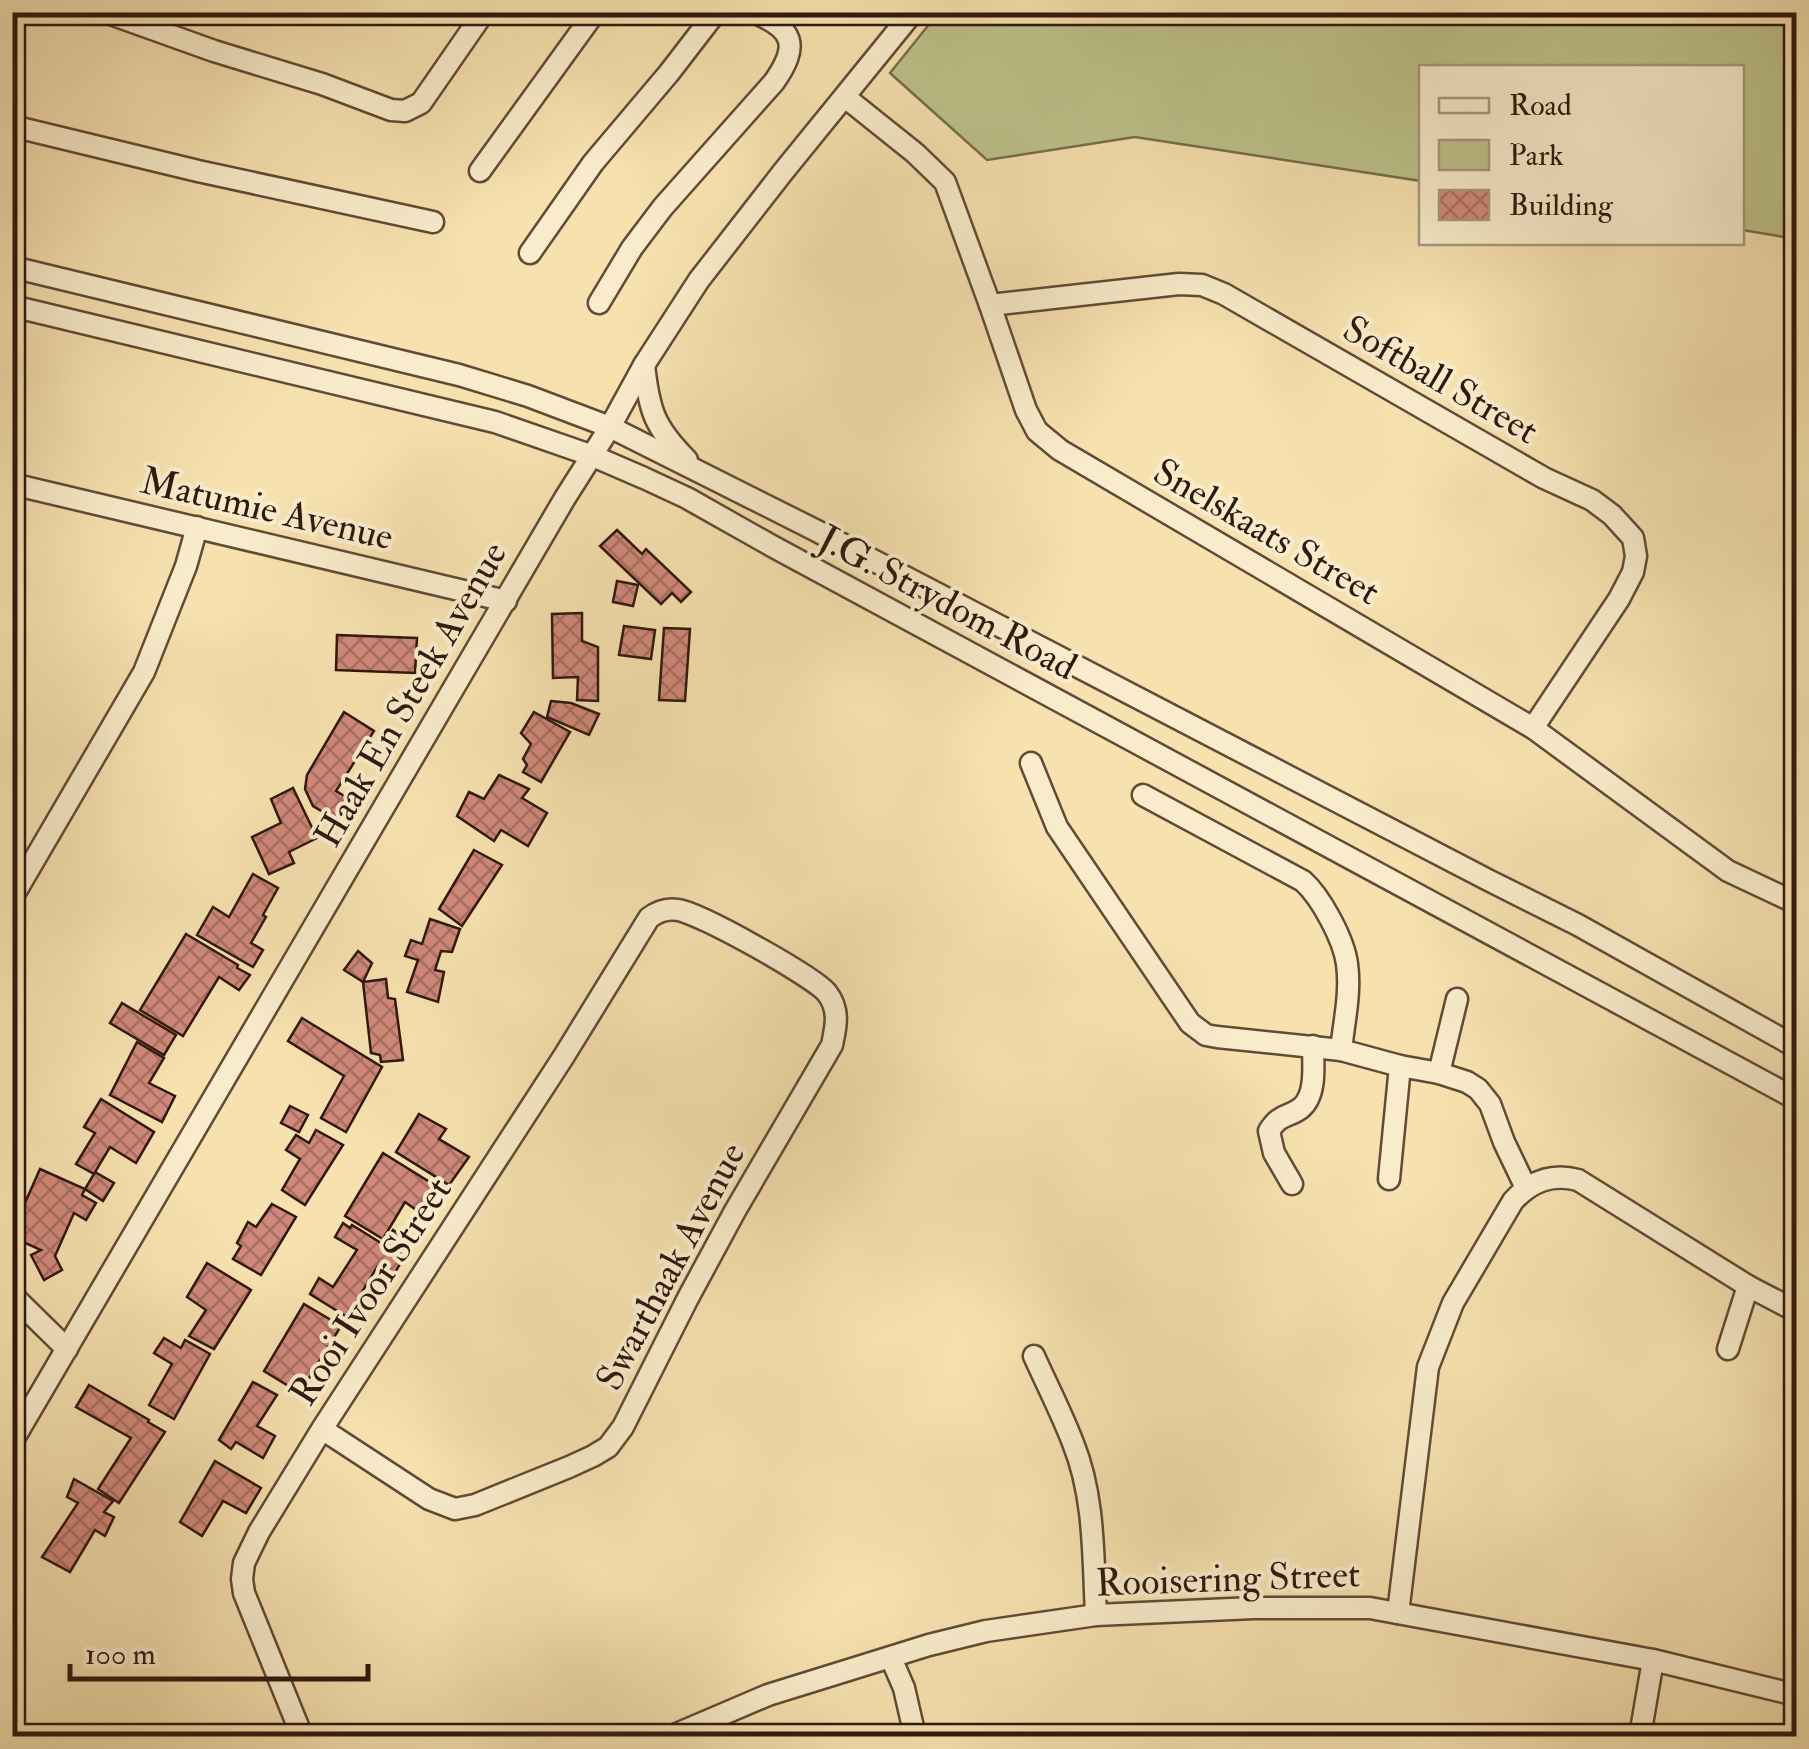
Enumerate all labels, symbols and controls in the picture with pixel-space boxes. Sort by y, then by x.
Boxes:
legend [1419,65,1744,245]
text: Road [1509,87,1572,124]
text: Park [1509,137,1564,174]
text: Building [1509,187,1614,224]
street label: Softball Street [1334,305,1547,455]
street label: Snelskaats Street [1145,448,1388,616]
street label: Matumie Avenue [136,457,398,561]
street label: J.G. Strydom Road [809,514,1085,691]
street label: Haak En Steek Avenue [304,533,518,856]
street label: Swarthaak Avenue [585,1134,756,1399]
street label: Rooi Ivoor Street [279,1168,462,1415]
street label: Rooisering Street [1095,1550,1361,1608]
scale bar [70,1619,368,1681]
text: 100 m [85,1636,156,1673]

